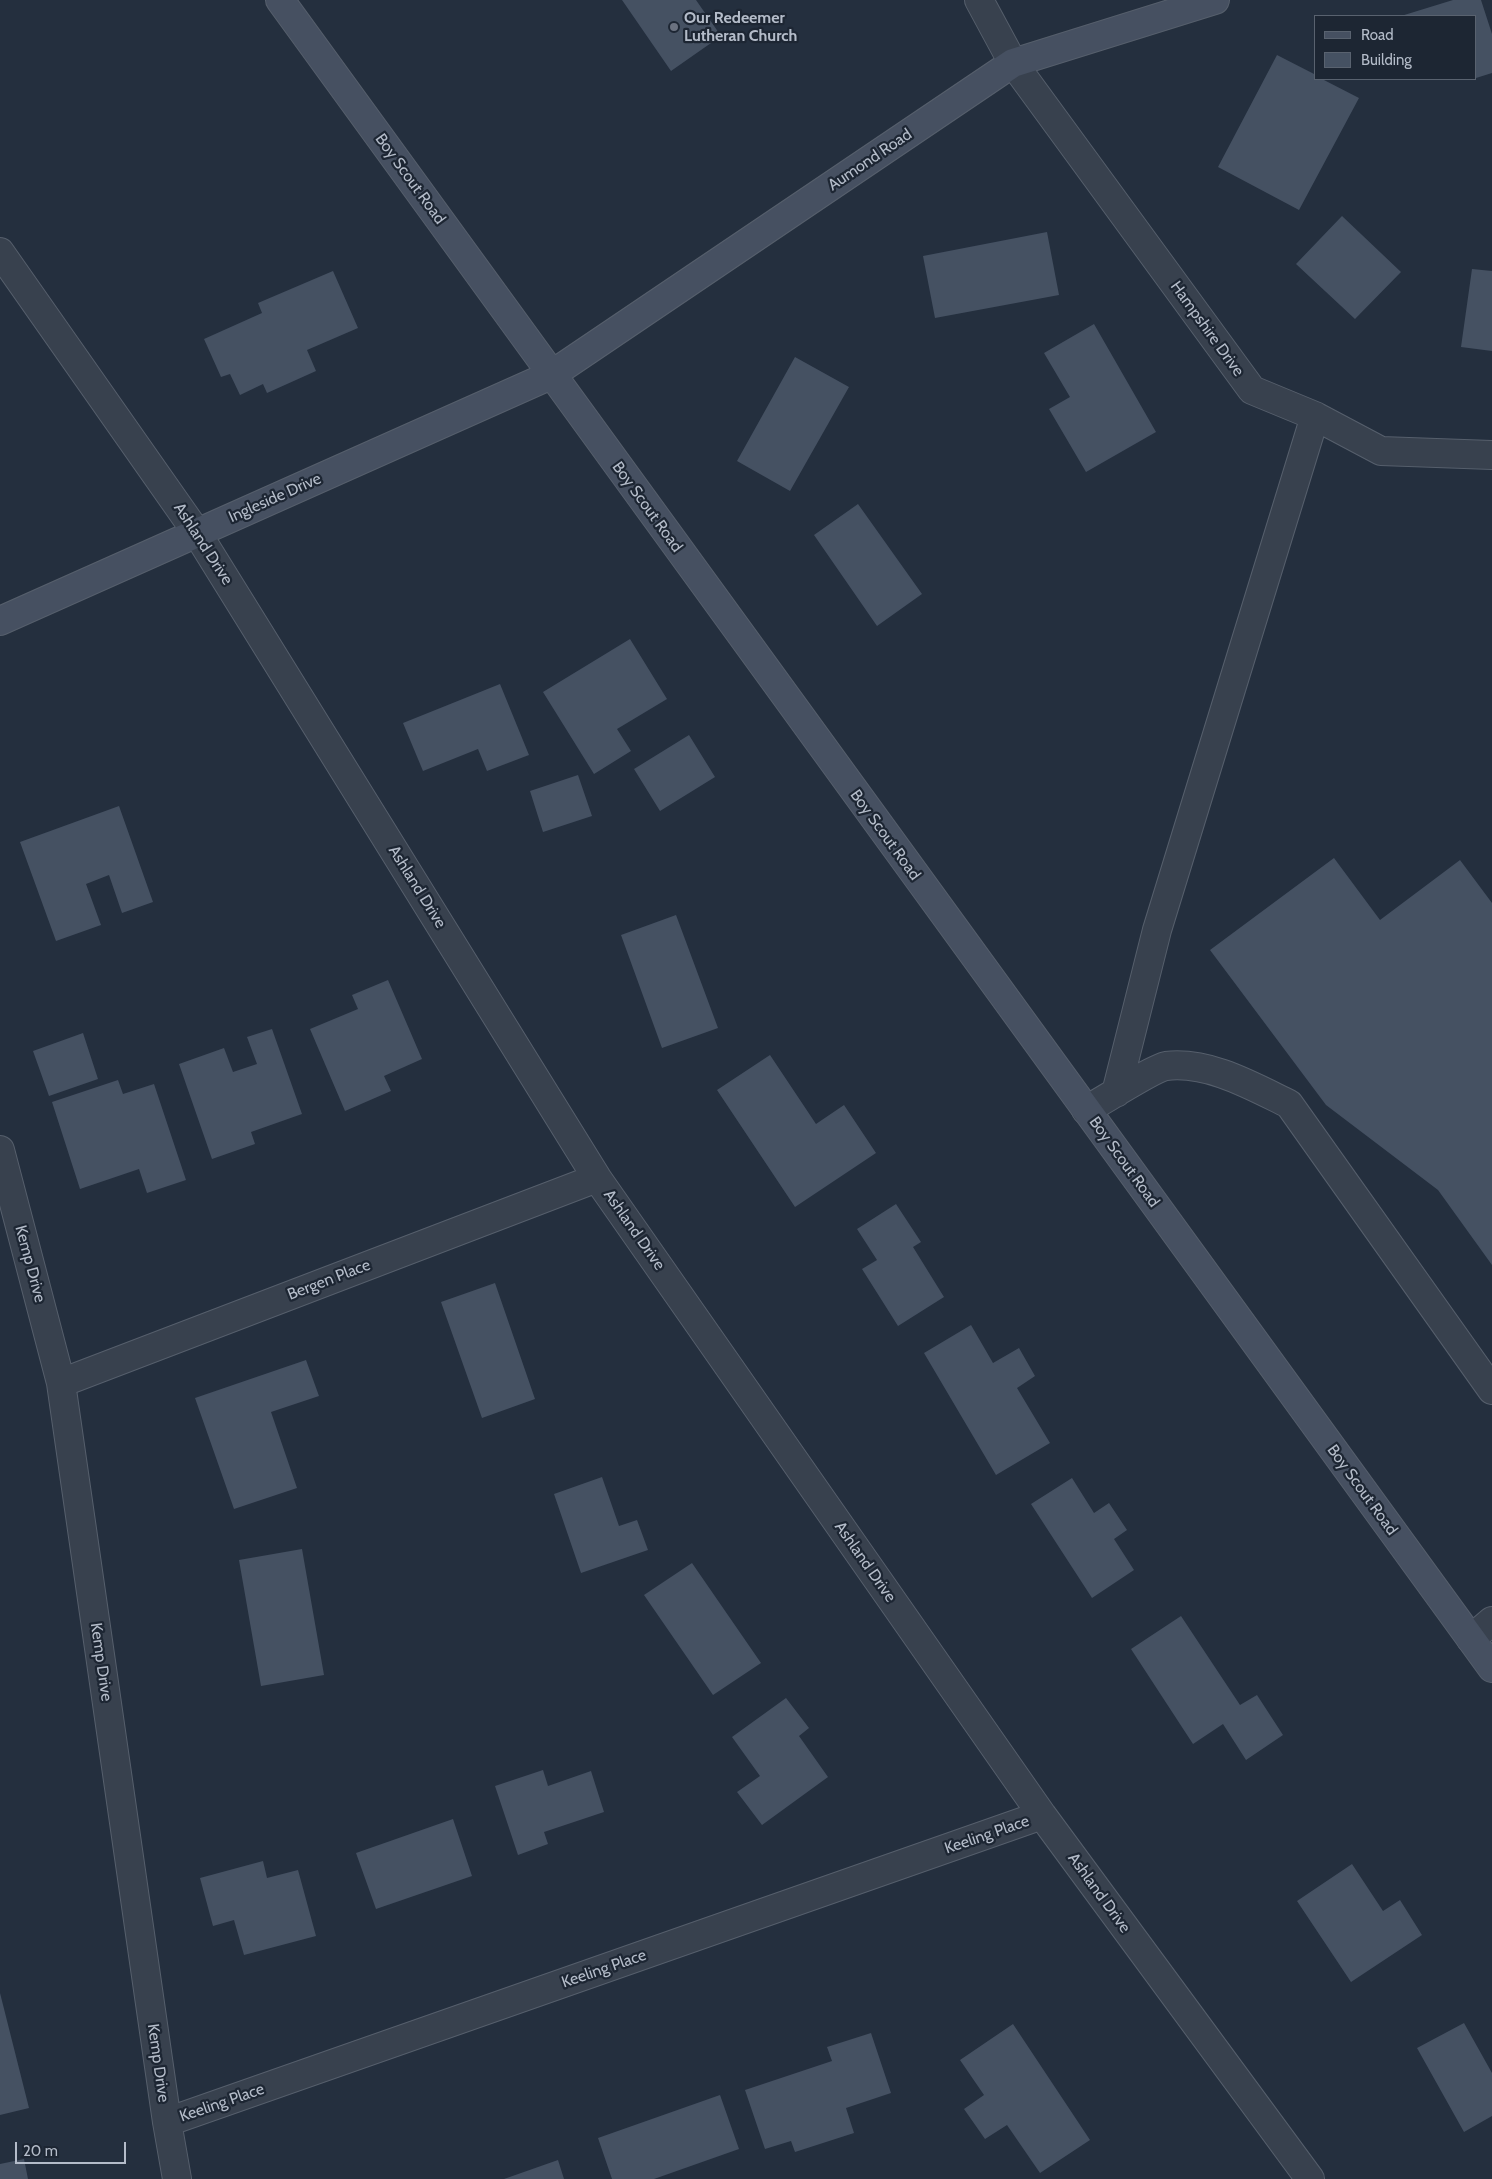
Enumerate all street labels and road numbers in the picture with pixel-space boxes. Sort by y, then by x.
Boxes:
street label: Aumond Road [824,125,916,195]
street label: Boy Scout Road [371,130,449,228]
street label: Hampshire Drive [1166,278,1248,380]
street label: Boy Scout Road [608,458,686,556]
street label: Ingleside Drive [226,469,324,527]
street label: Ashland Drive [169,499,237,589]
street label: Boy Scout Road [846,786,924,884]
street label: Ashland Drive [384,842,450,932]
street label: Boy Scout Road [1085,1113,1163,1211]
street label: Ashland Drive [599,1186,669,1274]
street label: Kemp Drive [10,1223,50,1305]
street label: Bergen Place [285,1255,373,1305]
street label: Boy Scout Road [1323,1441,1401,1539]
street label: Ashland Drive [830,1518,900,1606]
street label: Kemp Drive [86,1621,116,1703]
street label: Keeling Place [942,1812,1032,1858]
street label: Ashland Drive [1064,1849,1134,1937]
street label: Keeling Place [559,1946,649,1992]
street label: Kemp Drive [143,2022,173,2104]
street label: Keeling Place [177,2080,267,2126]

